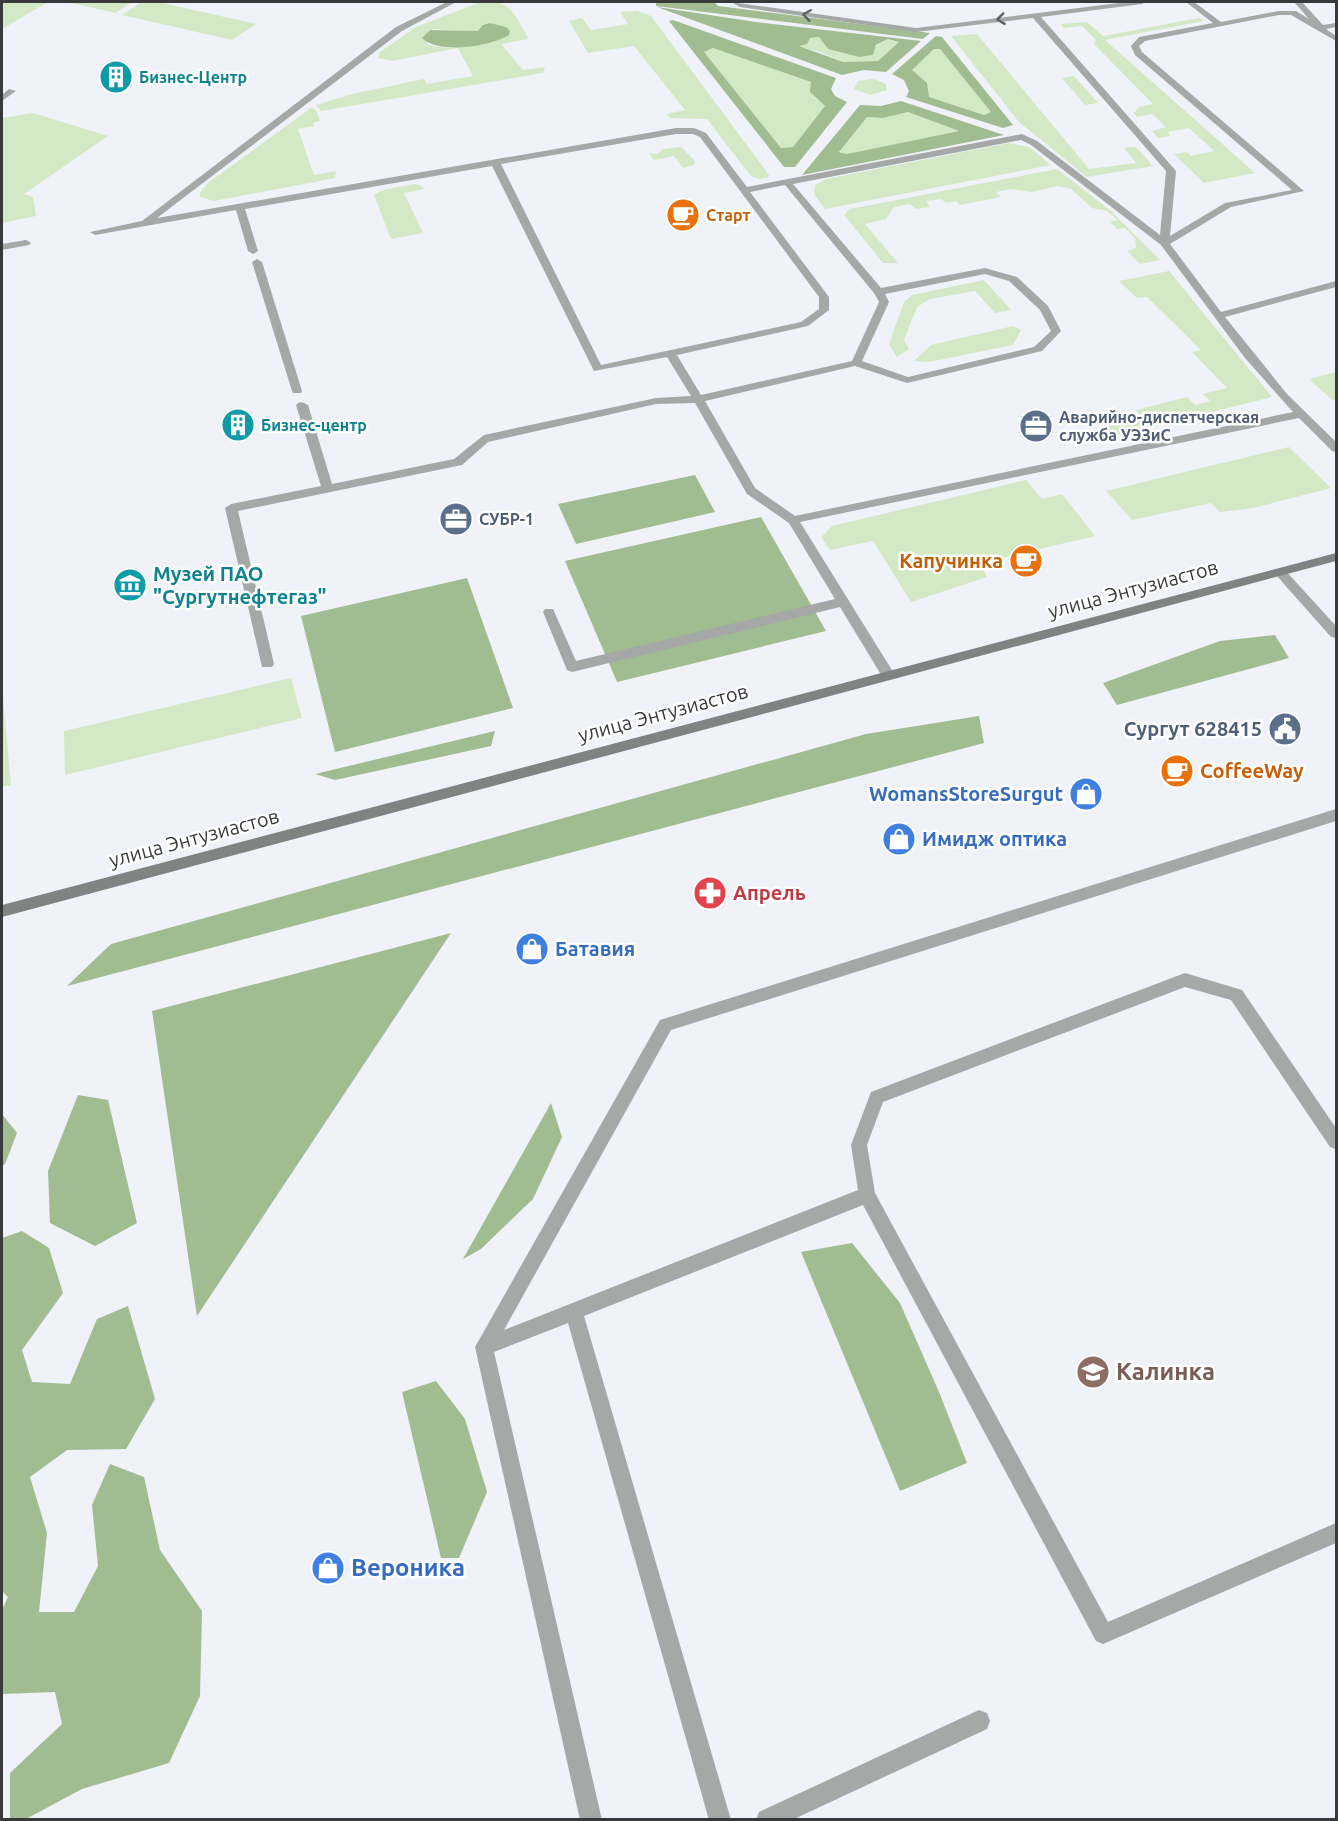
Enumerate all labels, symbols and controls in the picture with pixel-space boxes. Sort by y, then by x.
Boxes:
one-way arrow [803,9,812,21]
one-way arrow [996,13,1005,25]
building icon: Бизнес-Центр [98,59,134,95]
place label: Бизнес-Центр [139,68,247,86]
cafe icon: Старт [665,197,701,233]
place label: Старт [706,206,751,224]
building icon: Бизнес-центр [220,407,256,443]
office icon: Аварийно-диспетчерская служба УЭЗиС [1018,408,1054,444]
place label: Аварийно-диспетчерская служба УЭЗиС [1059,408,1259,444]
place label: Бизнес-центр [261,416,367,434]
office icon: СУБР-1 [438,501,474,537]
place label: СУБР-1 [479,510,534,528]
cafe icon: Капучинка [1008,543,1044,579]
place label: Капучинка [899,549,1003,572]
street label: улица Энтузиастов [1045,555,1220,622]
place label: Музей ПАО "Сургутнефтегаз" [153,562,326,608]
museum icon: Музей ПАО "Сургутнефтегаз" [112,567,148,603]
street label: улица Энтузиастов [575,679,750,746]
public building icon: Сургут 628415 [1267,711,1303,747]
place label: Сургут 628415 [1124,717,1262,740]
cafe icon: CoffeeWay [1159,753,1195,789]
place label: CoffeeWay [1200,759,1304,782]
shop icon: WomansStoreSurgut [1068,776,1104,812]
place label: WomansStoreSurgut [869,782,1063,805]
street label: улица Энтузиастов [106,804,281,871]
shop icon: Имидж оптика [881,821,917,857]
place label: Имидж оптика [922,827,1067,850]
pharmacy icon: Апрель [692,875,728,911]
place label: Апрель [733,881,806,904]
shop icon: Батавия [514,931,550,967]
place label: Батавия [555,937,635,960]
school or university icon: Калинка [1075,1354,1111,1390]
place label: Калинка [1116,1358,1215,1385]
shop icon: Вероника [310,1550,346,1586]
place label: Вероника [351,1554,465,1581]

